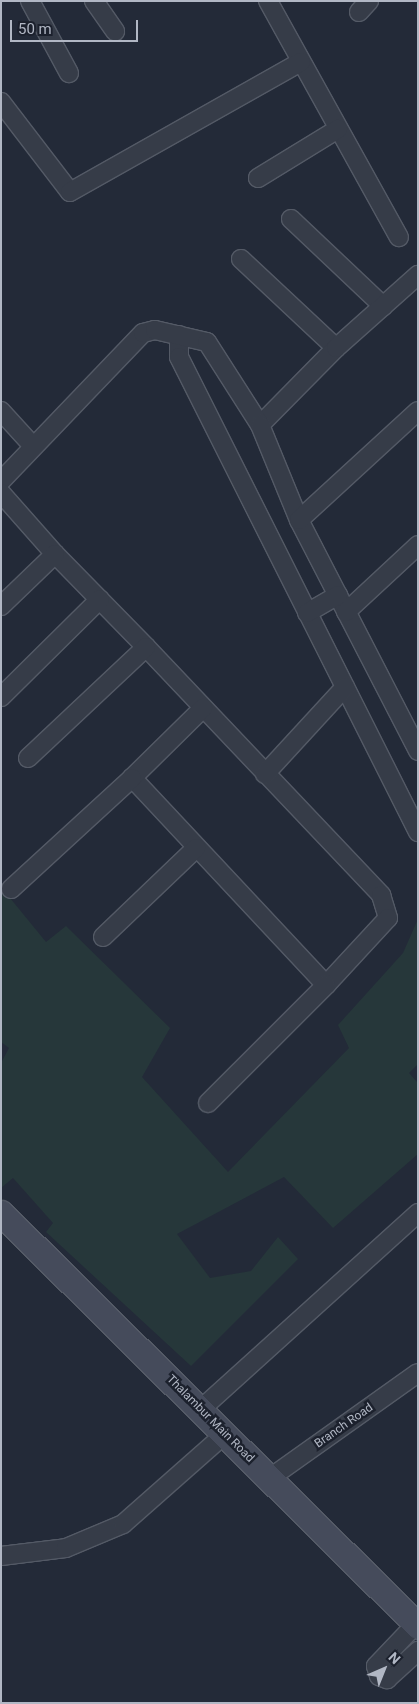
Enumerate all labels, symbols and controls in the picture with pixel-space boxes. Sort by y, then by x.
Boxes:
scale bar [12,10,140,42]
text: 50 m [18,20,52,38]
street label: Thalambur Main Road [163,1372,257,1466]
street label: Branch Road [312,1401,376,1451]
north arrow [359,1644,409,1694]
text: N [385,1649,404,1667]

